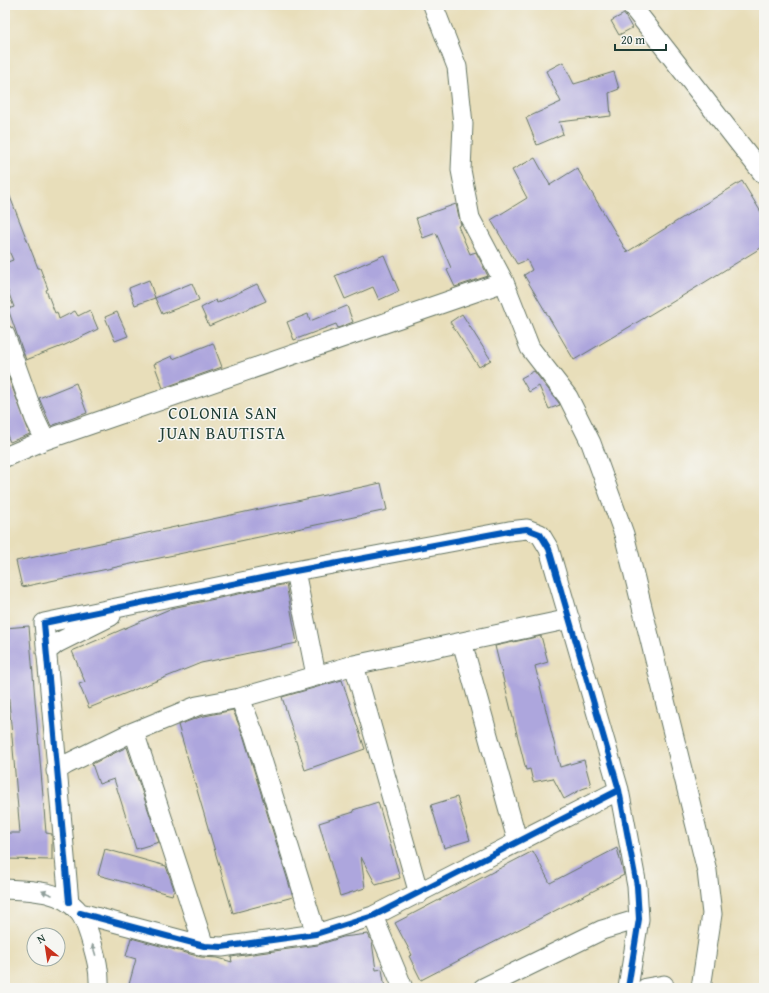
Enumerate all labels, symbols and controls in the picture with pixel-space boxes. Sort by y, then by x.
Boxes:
scale bar [615,26,666,52]
text: 20 m [621,31,645,48]
district label: COLONIA SAN JUAN BAUTISTA [158,400,286,445]
one-way arrow [40,890,52,896]
north arrow [26,927,66,967]
text: N [34,929,49,947]
one-way arrow [91,944,97,956]

